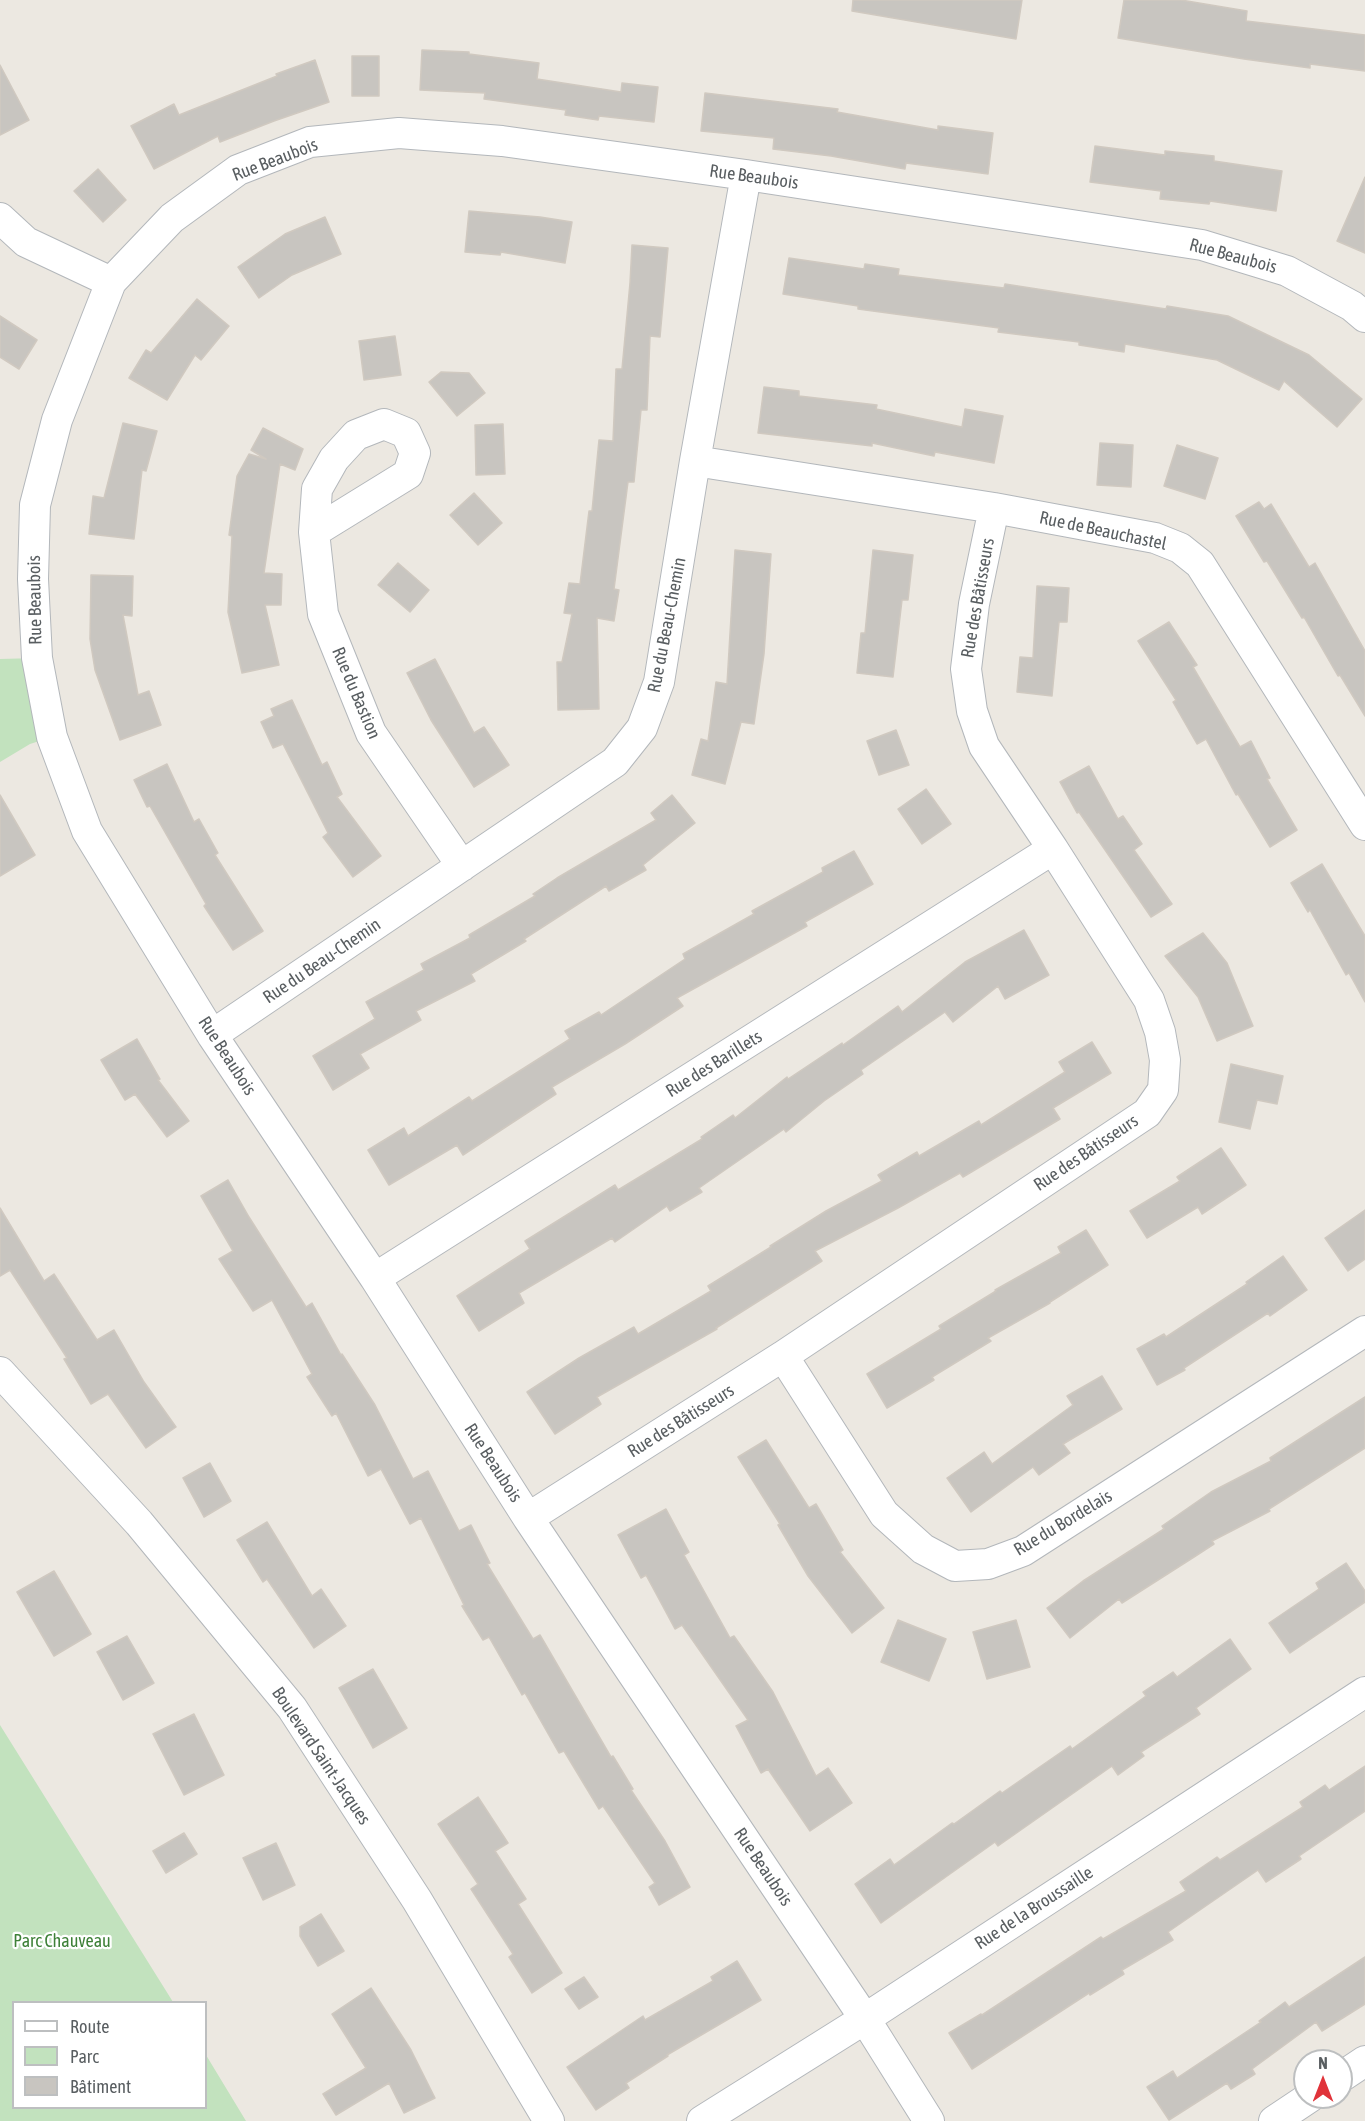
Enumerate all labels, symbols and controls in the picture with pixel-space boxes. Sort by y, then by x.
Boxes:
street label: Rue Beaubois [229,134,321,186]
street label: Rue Beaubois [708,160,800,194]
street label: Rue Beaubois [1187,234,1279,278]
street label: Rue de Beauchastel [1038,507,1168,555]
street label: Rue des Bâtisseurs [957,536,999,660]
street label: Rue Beaubois [23,555,47,645]
street label: Rue du Beau-Chemin [643,556,691,694]
street label: Rue du Bastion [327,644,385,742]
street label: Rue du Beau-Chemin [259,914,385,1008]
street label: Rue Beaubois [194,1013,260,1099]
street label: Rue des Barillets [662,1026,766,1102]
street label: Rue des Bâtisseurs [1030,1110,1142,1196]
street label: Rue des Bâtisseurs [624,1380,738,1462]
street label: Rue Beaubois [460,1420,526,1506]
street label: Rue du Bordelais [1010,1485,1116,1561]
street label: Boulevard Saint-Jacques [267,1683,375,1829]
street label: Rue Beaubois [729,1824,797,1910]
street label: Rue de la Broussaille [971,1862,1097,1954]
park label: Parc Chauveau [13,1930,111,1952]
legend [12,2001,207,2109]
text: Route [70,2016,109,2037]
text: Parc [70,2046,99,2067]
north arrow [1293,2049,1353,2109]
text: N [1318,2054,1328,2072]
text: Bâtiment [70,2076,131,2097]

